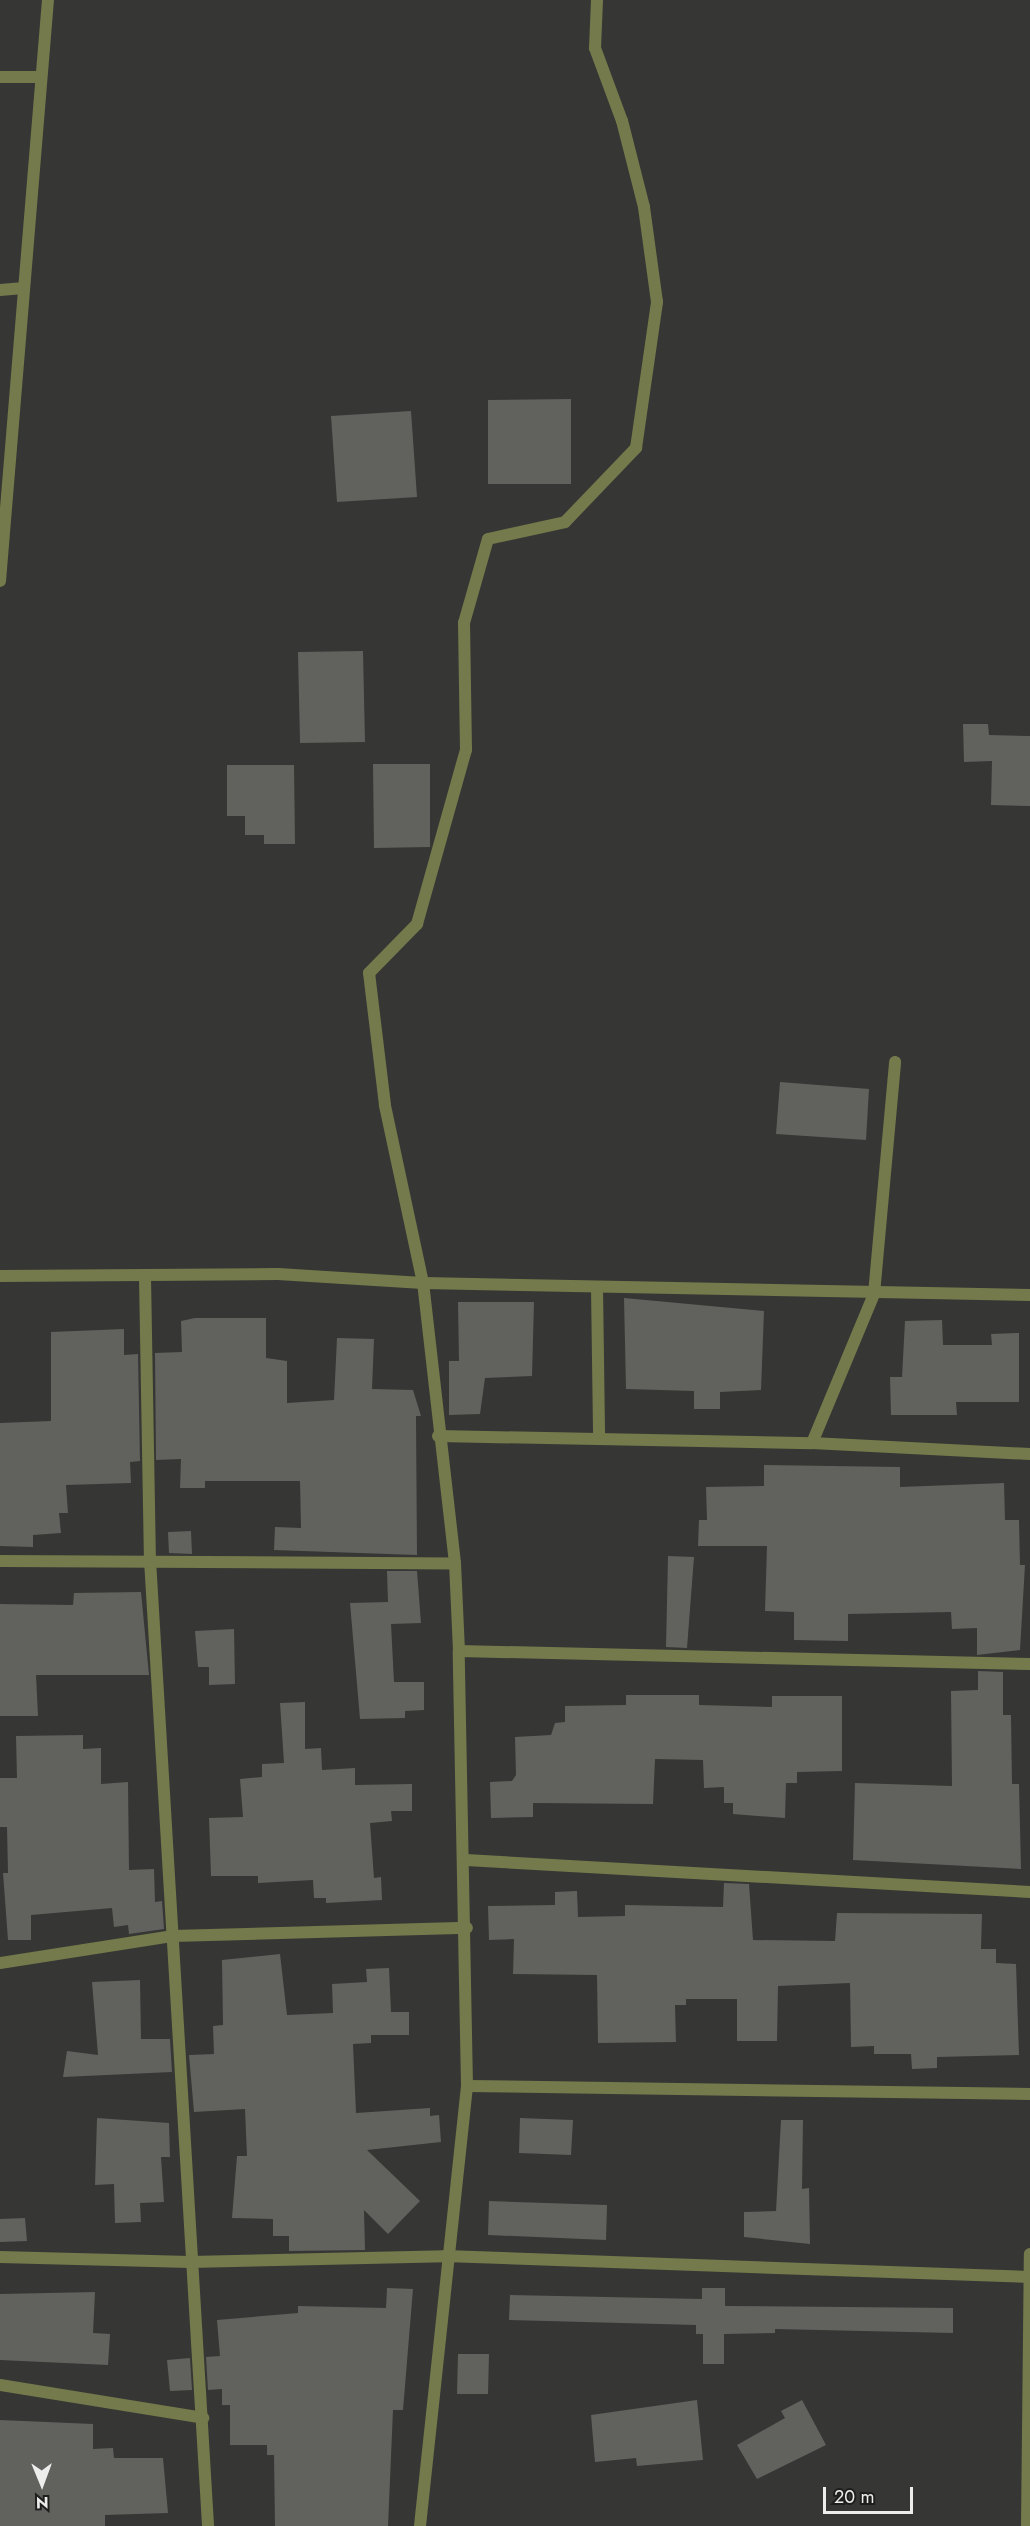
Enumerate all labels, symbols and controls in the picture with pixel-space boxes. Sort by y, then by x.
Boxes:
north arrow [12,2454,72,2514]
scale bar [826,2475,916,2513]
text: 20 m [834,2484,874,2510]
text: N [36,2491,49,2514]

